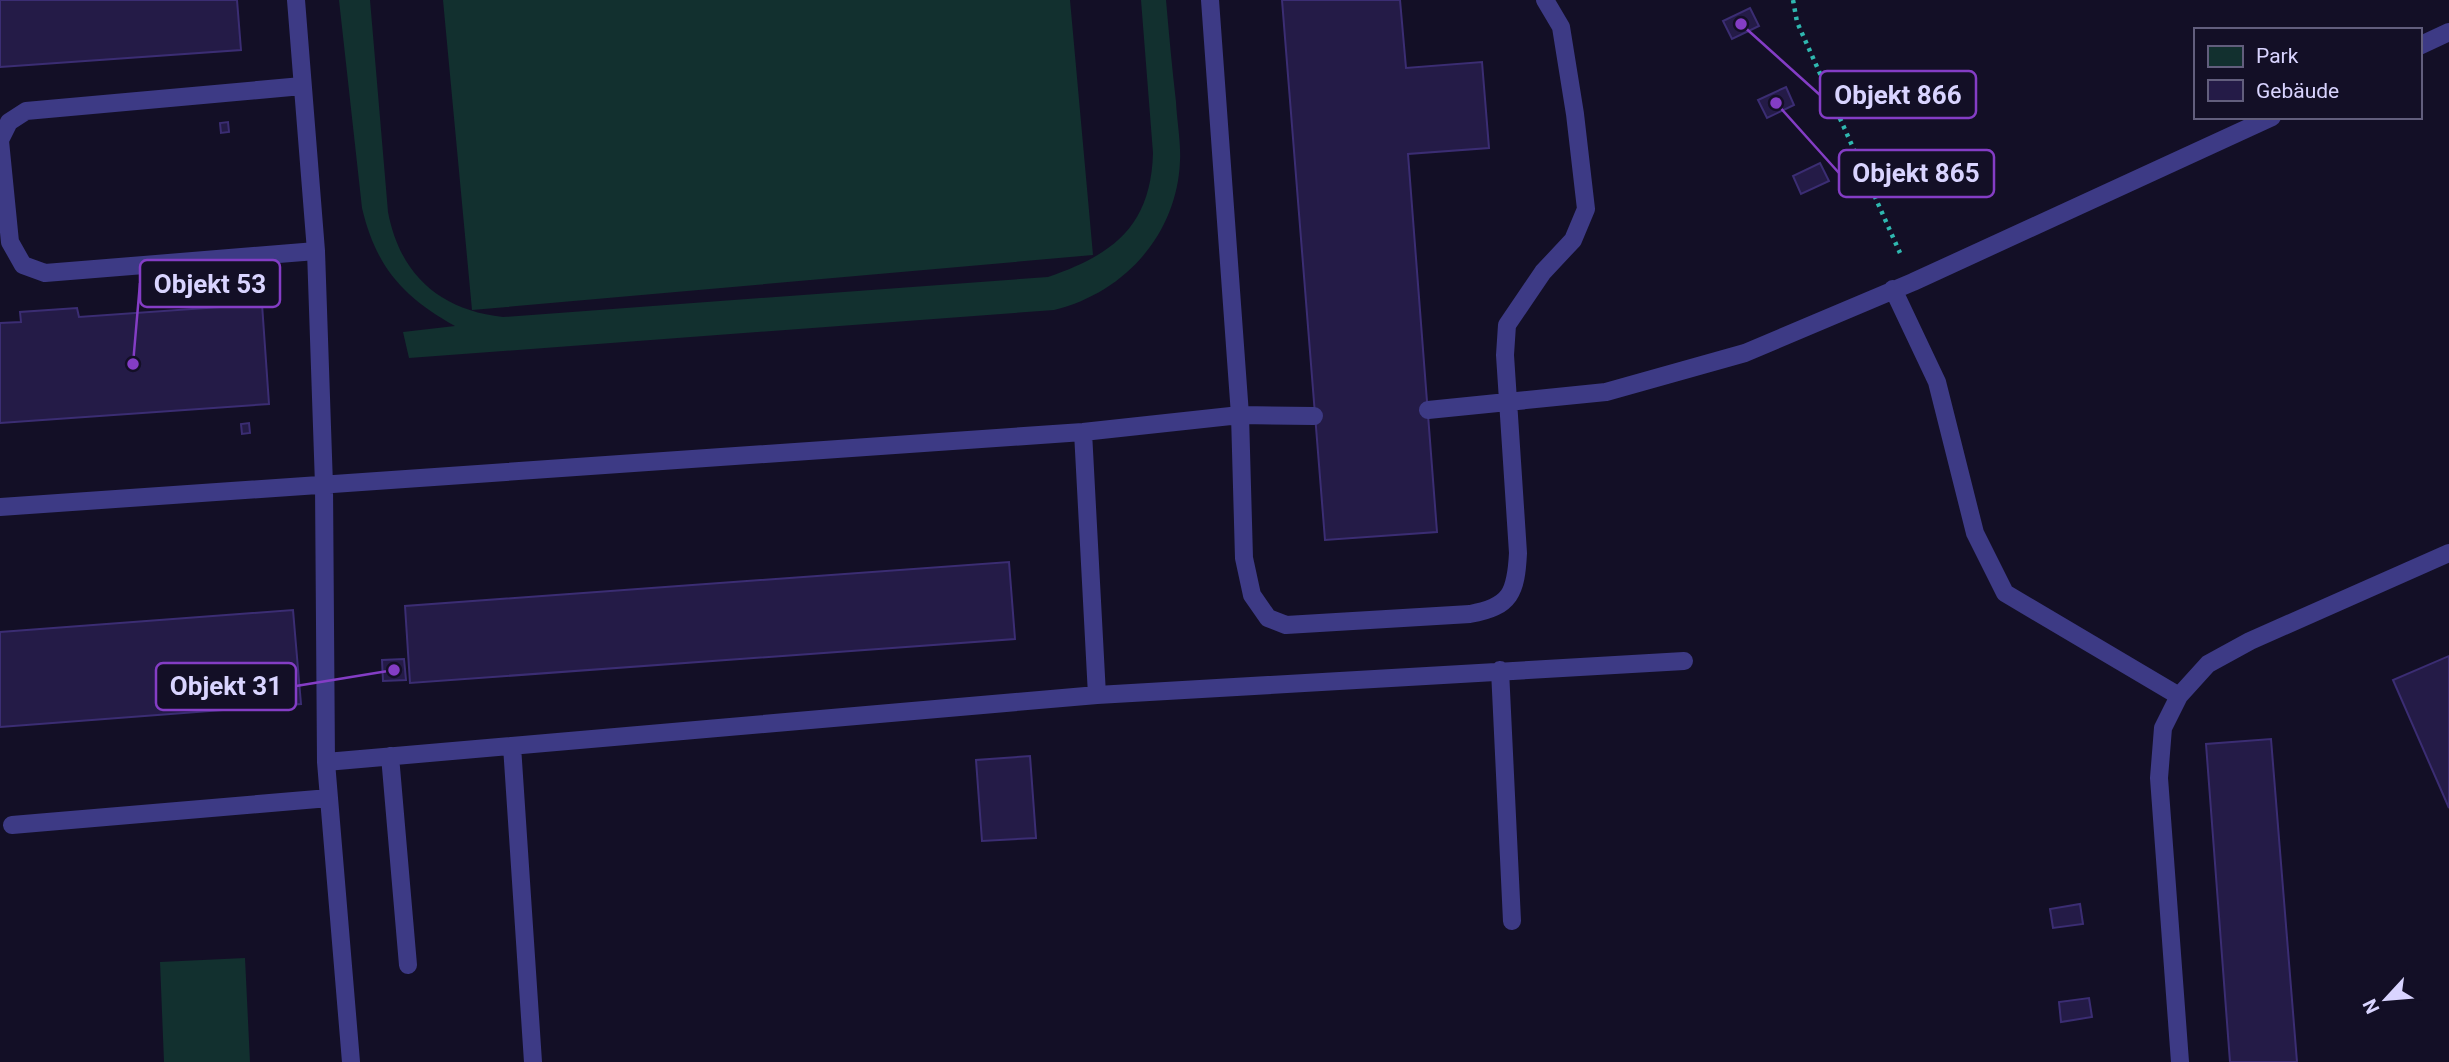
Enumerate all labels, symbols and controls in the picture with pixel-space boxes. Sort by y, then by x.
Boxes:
legend [2194,28,2421,119]
text: Park [2256,44,2299,68]
callout: Objekt 866 [1820,71,1976,118]
text: Gebäude [2256,79,2339,103]
text: Objekt 866 [1834,80,1962,110]
callout: Objekt 865 [1839,150,1994,197]
text: Objekt 865 [1852,158,1980,188]
callout: Objekt 53 [140,260,280,307]
text: Objekt 53 [154,269,266,299]
callout: Objekt 31 [156,663,296,710]
text: Objekt 31 [170,671,282,701]
north arrow [2351,964,2421,1034]
text: N [2358,995,2384,1017]

